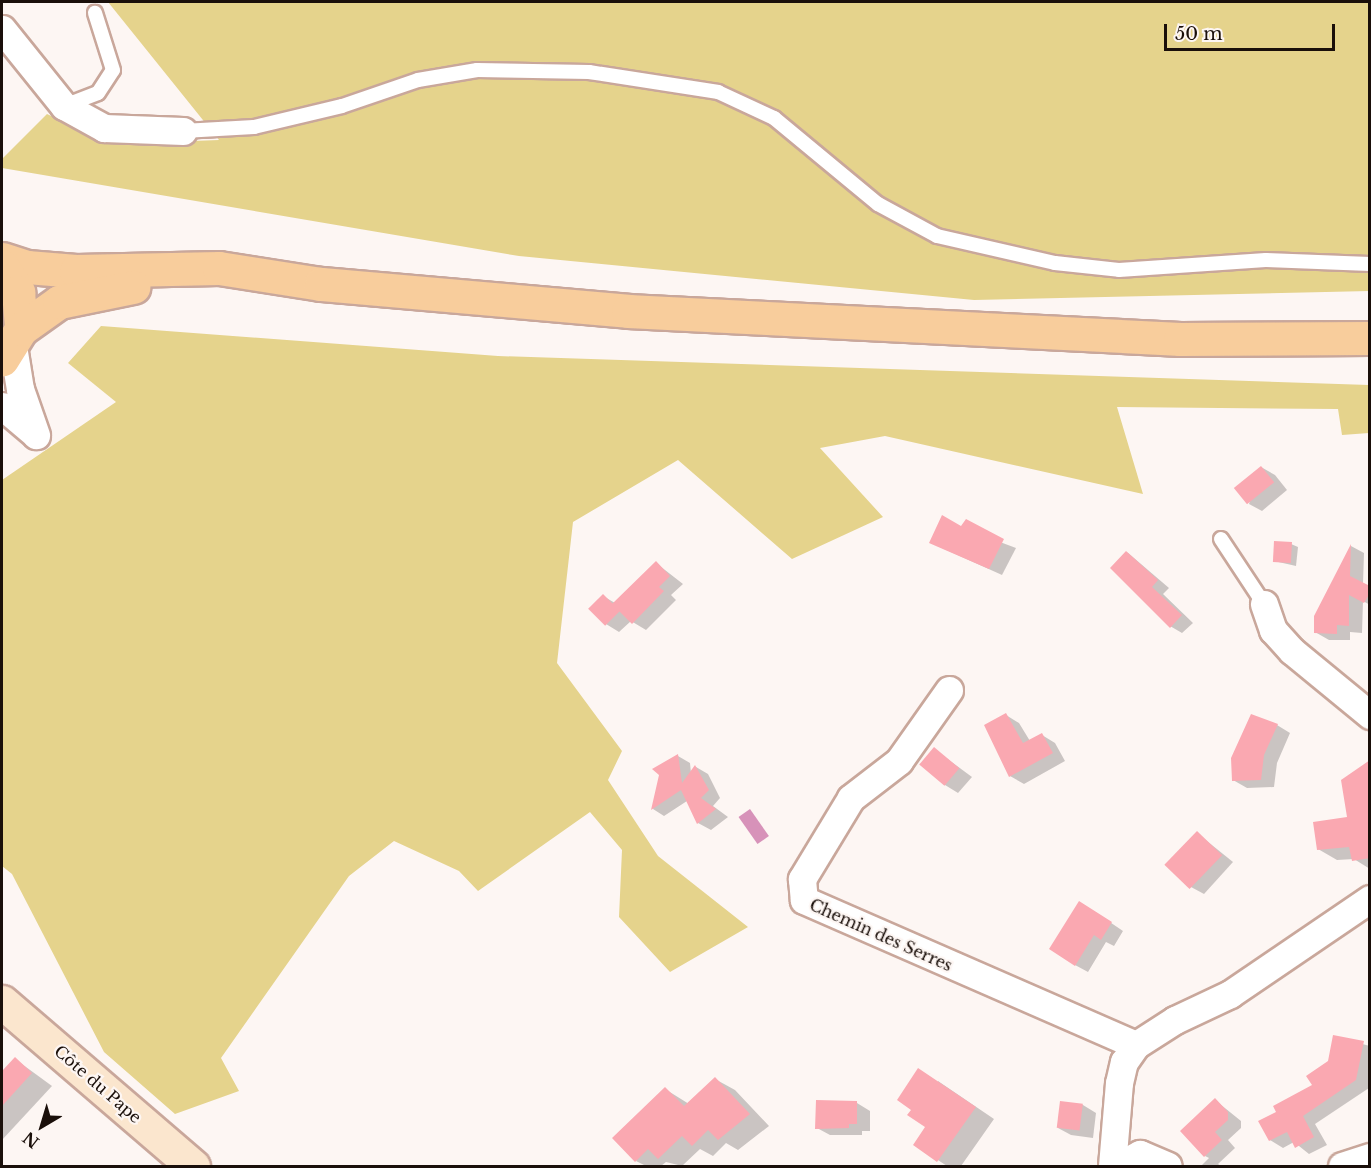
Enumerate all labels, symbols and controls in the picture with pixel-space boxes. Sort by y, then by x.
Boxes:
scale bar [1167,12,1338,50]
text: 50 m [1175,23,1223,45]
street label: Chemin des Serres [807,895,955,975]
street label: Côte du Pape [51,1041,145,1127]
north arrow [12,1096,72,1156]
text: N [19,1128,43,1153]

